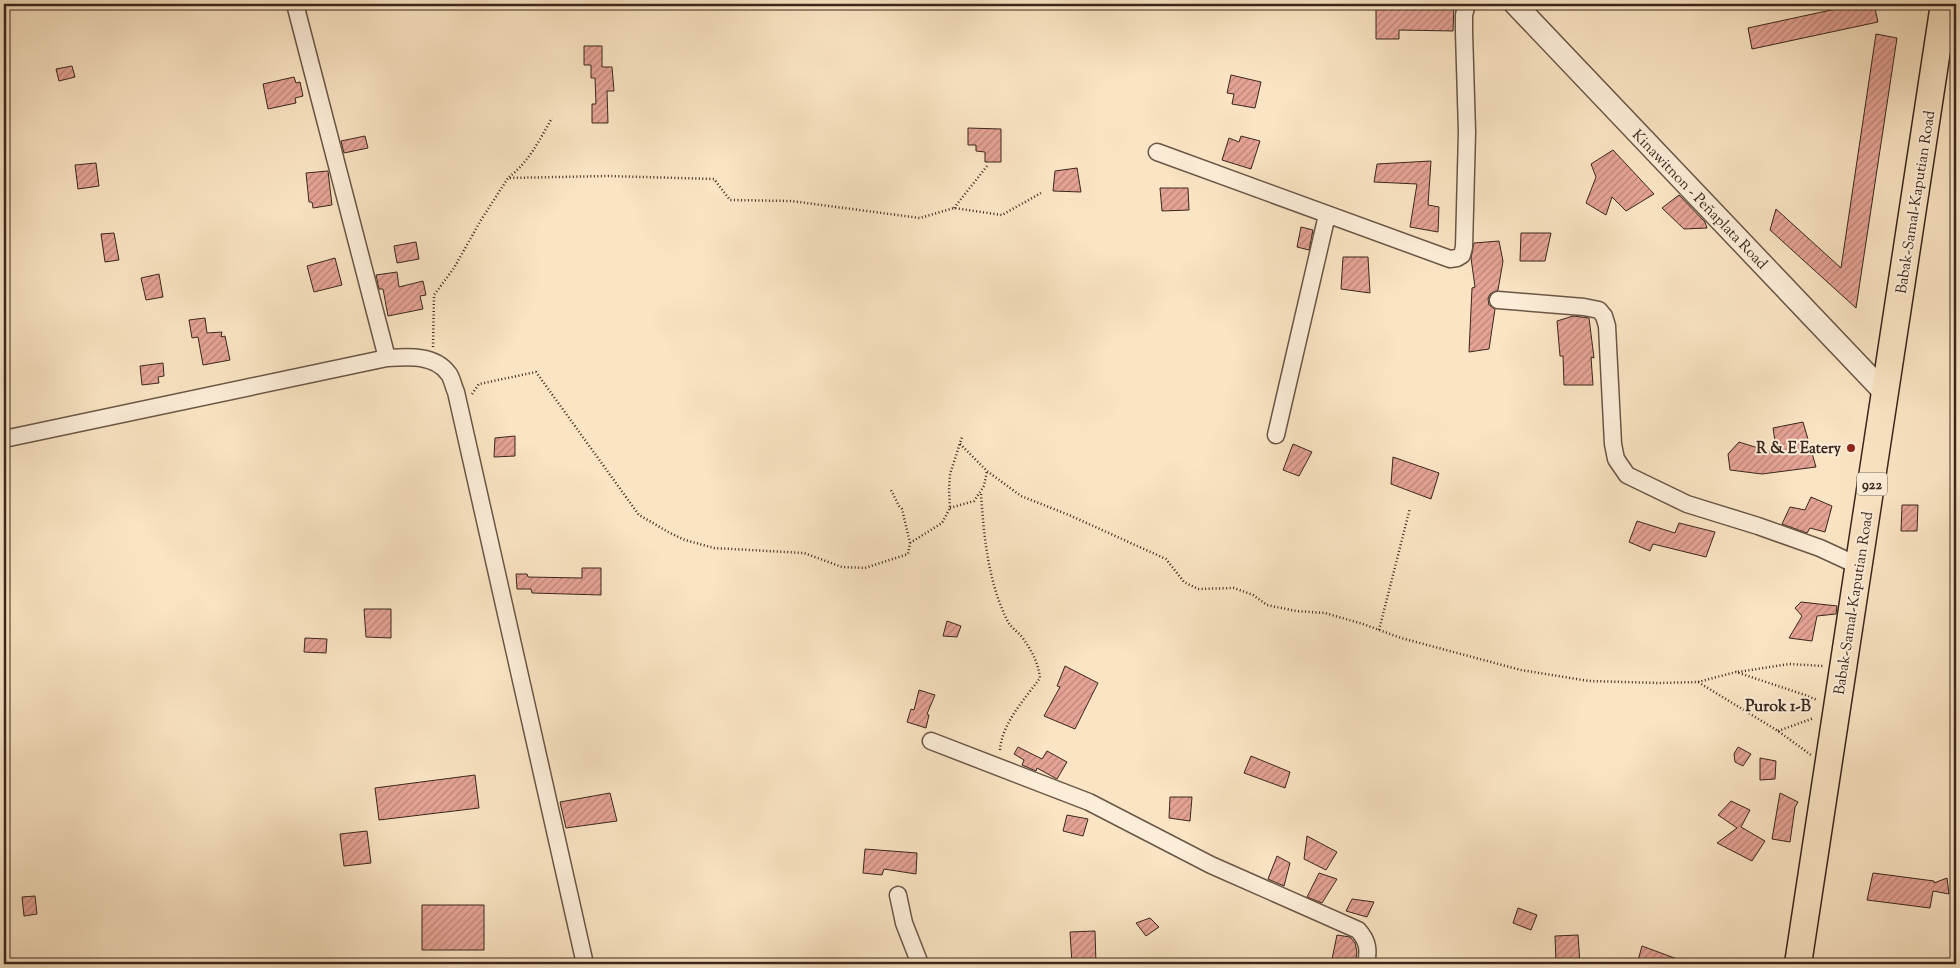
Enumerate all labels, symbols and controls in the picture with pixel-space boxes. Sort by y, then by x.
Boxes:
street label: Babak-Samal-Kaputian Road [1892,109,1941,295]
street label: Kinawitnon - Peñaplata Road [1626,125,1772,275]
place label: R & E Eatery [1756,439,1842,460]
marker: R & E Eatery [1845,442,1857,454]
road number: 922 [1857,472,1887,496]
street label: Babak-Samal-Kaputian Road [1830,510,1879,696]
district label: Purok 1-B [1745,696,1811,719]

